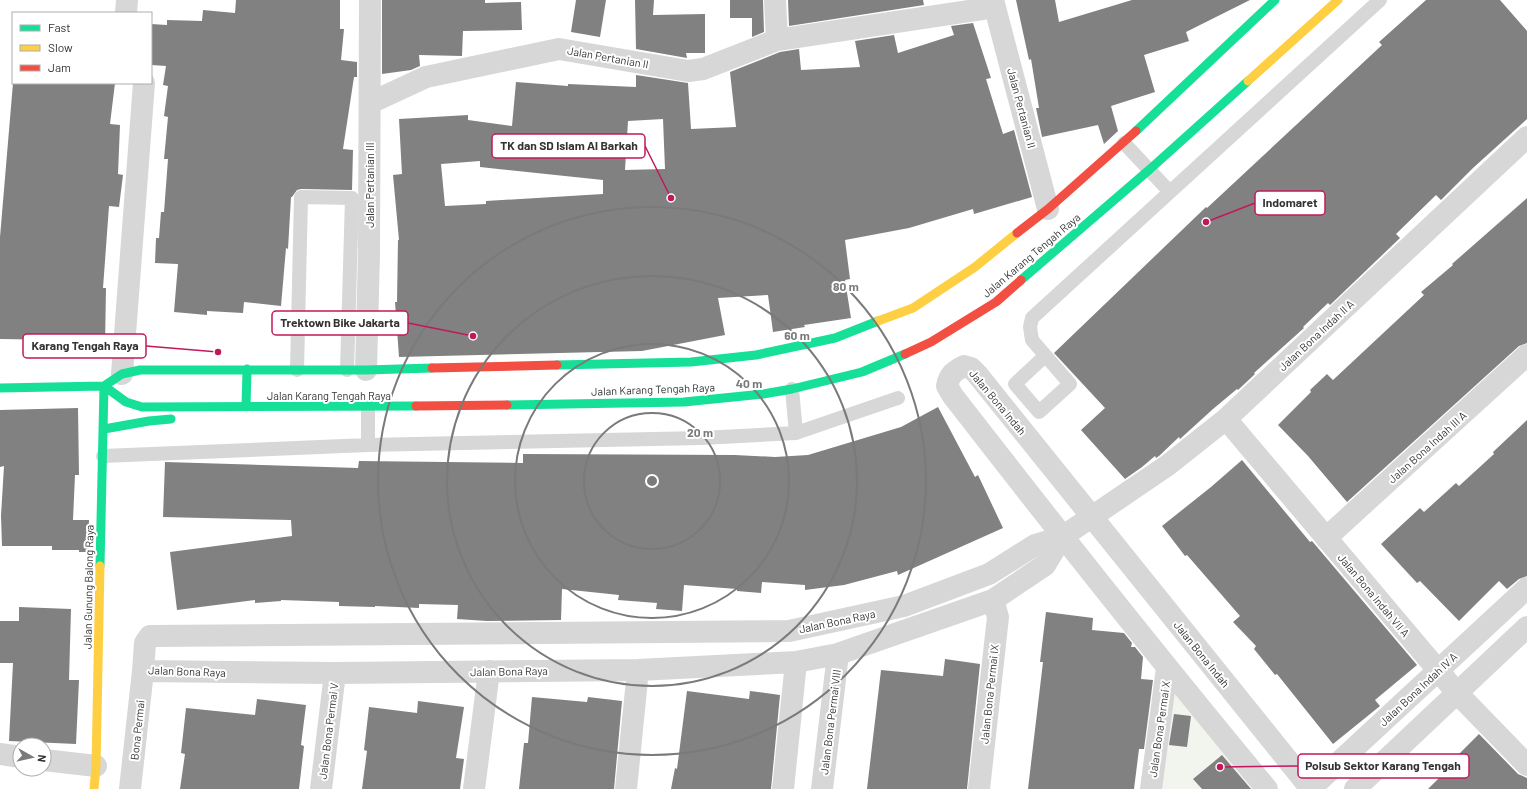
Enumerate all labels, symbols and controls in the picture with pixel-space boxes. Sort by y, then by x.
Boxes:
legend [12,12,152,84]
text: Fast [48,20,71,34]
text: Slow [48,40,73,54]
street label: Jalan Pertanian II [566,43,650,71]
text: Jam [48,60,71,74]
street label: Jalan Pertanian II [1005,67,1039,149]
callout: TK dan SD Islam Al Barkah [492,134,645,158]
text: TK dan SD Islam Al Barkah [500,138,638,152]
street label: Jalan Pertanian III [363,142,376,228]
callout: Indomaret [1255,191,1325,215]
text: Indomaret [1263,195,1318,209]
street label: Jalan Karang Tengah Raya [979,210,1083,300]
text: 80 m [833,279,859,293]
street label: Jalan Bona Indah II A [1276,297,1356,373]
callout: Trektown Bike Jakarta [272,311,408,335]
text: Trektown Bike Jakarta [280,315,400,329]
text: 60 m [784,328,810,342]
callout: Karang Tengah Raya [23,334,146,358]
text: Karang Tengah Raya [31,338,139,352]
street label: Jalan Bona Indah [967,367,1029,437]
text: 40 m [736,376,762,390]
street label: Jalan Karang Tengah Raya [591,380,715,398]
street label: Jalan Karang Tengah Raya [267,389,391,402]
street label: Jalan Bona Indah III A [1385,408,1469,486]
text: 20 m [687,425,713,439]
centre of rings [645,474,659,488]
street label: Jalan Gunung Balong Raya [80,525,96,649]
street label: Jalan Bona Indah VII A [1335,551,1413,639]
street label: Jalan Bona Raya [798,607,876,635]
street label: Jalan Bona Indah [1171,618,1233,690]
street label: Jalan Bona Permai IX [977,643,1001,744]
street label: Jalan Bona Indah IV A [1376,649,1460,728]
street label: Jalan Bona Raya [148,663,226,679]
street label: Jalan Bona Raya [470,664,548,678]
street label: Jalan Bona Permai VIII [817,669,843,775]
street label: Jalan Bona Permai X [1146,679,1172,778]
street label: Jalan Bona Permai V [316,681,340,780]
street label: Bona Permai [127,699,147,761]
north arrow [12,737,52,777]
text: N [35,754,49,763]
callout: Polsub Sektor Karang Tengah [1298,754,1469,778]
text: Polsub Sektor Karang Tengah [1305,758,1461,772]

